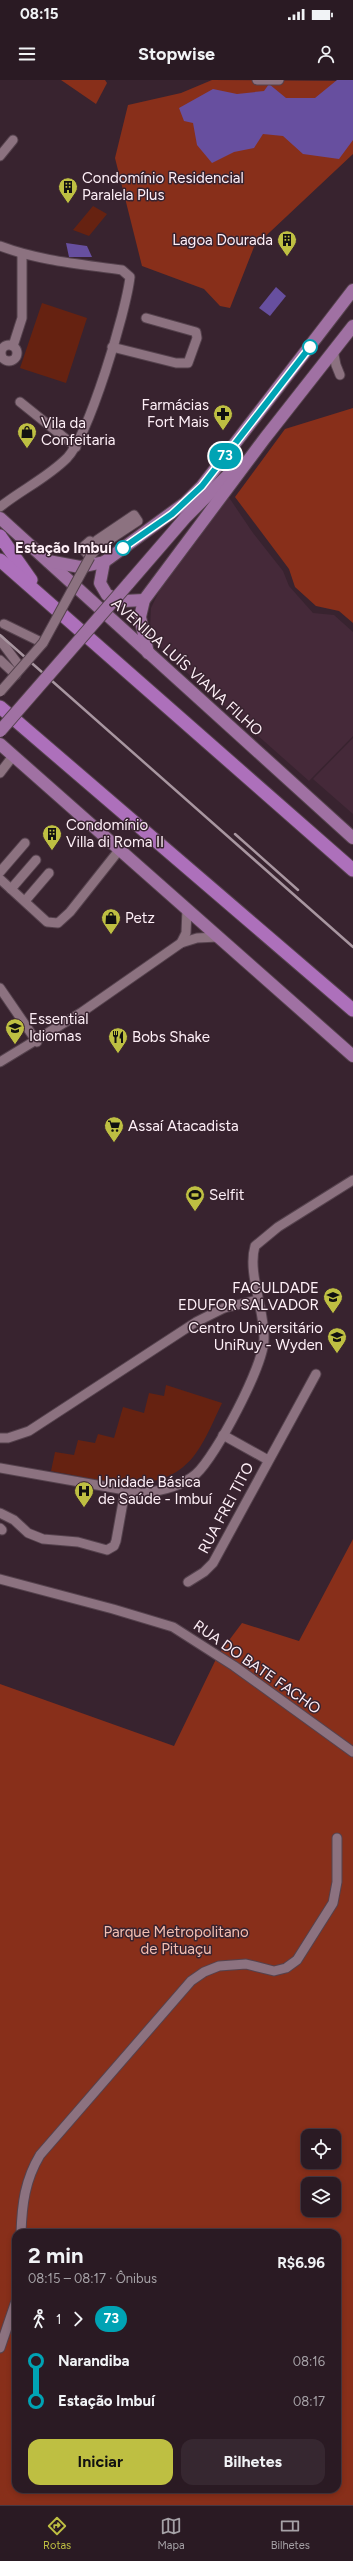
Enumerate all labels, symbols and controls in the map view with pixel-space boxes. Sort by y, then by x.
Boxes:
text: 08:15 [20,5,58,23]
icon: menu [16,43,38,65]
text: Stopwise [138,43,215,65]
icon: person [315,43,337,65]
place label: Condomínio Residencial Paralela Plus [82,169,244,204]
building icon: Condomínio Residencial Paralela Plus [57,176,79,204]
building icon: Lagoa Dourada [276,229,298,257]
place label: Lagoa Dourada [172,231,273,249]
unlabelled marker [302,339,318,355]
place label: Farmácias Fort Mais [142,396,209,431]
pharmacy icon: Farmácias Fort Mais [212,403,234,431]
place label: Vila da Confeitaria [41,414,116,449]
shop icon: Vila da Confeitaria [16,421,38,449]
line badge: 73 [207,443,243,469]
text: 73 [217,447,233,464]
place label: Estação Imbuí [15,539,113,557]
marker: Estação Imbuí [115,540,131,556]
street label: AVENIDA LUÍS VIANA FILHO [108,594,266,740]
place label: Condomínio Villa di Roma II [66,816,164,851]
building icon: Condomínio Villa di Roma II [41,823,63,851]
shop icon: Petz [100,907,122,935]
place label: Petz [125,909,155,927]
place label: Essential Idiomas [29,1010,89,1045]
school or university icon: Essential Idiomas [4,1017,26,1045]
restaurant icon: Bobs Shake [107,1026,129,1054]
place label: Bobs Shake [132,1028,210,1046]
supermarket icon: Assaí Atacadista [103,1115,125,1143]
place label: Assaí Atacadista [128,1117,239,1135]
sports icon: Selfit [184,1184,206,1212]
place label: Selfit [209,1186,245,1204]
place label: FACULDADE EDUFOR SALVADOR [178,1279,319,1314]
school or university icon: FACULDADE EDUFOR SALVADOR [322,1286,344,1314]
place label: Centro Universitário UniRuy - Wyden [188,1319,323,1354]
school or university icon: Centro Universitário UniRuy - Wyden [326,1326,348,1354]
street label: RUA FREI TITO [195,1459,257,1557]
place label: Unidade Básica de Saúde - Imbuí [98,1473,214,1508]
hospital icon: Unidade Básica de Saúde - Imbuí [73,1480,95,1508]
street label: RUA DO BATE FACHO [190,1616,324,1718]
park label: Parque Metropolitano de Pituaçu [103,1923,249,1958]
map controls [301,2129,341,2217]
button: locate [301,2129,341,2169]
button: layers [301,2177,341,2217]
text: 2 min [28,2242,83,2269]
text: R$6.96 [277,2254,325,2272]
text: 08:15 – 08:17 · Ônibus [28,2271,157,2286]
icon: walk [28,2308,50,2330]
icon: forward [67,2308,89,2330]
text: 73 [103,2310,119,2327]
text: 1 [56,2312,61,2327]
text: Narandiba [58,2352,130,2370]
text: 08:16 [293,2354,325,2369]
text: Estação Imbuí [58,2392,155,2410]
text: 08:17 [293,2394,325,2409]
button: Iniciar [28,2439,173,2485]
button: Bilhetes [181,2439,325,2485]
tab: Rotas [43,2515,71,2552]
tab: Mapa [157,2515,185,2552]
tab: Bilhetes [271,2515,310,2552]

